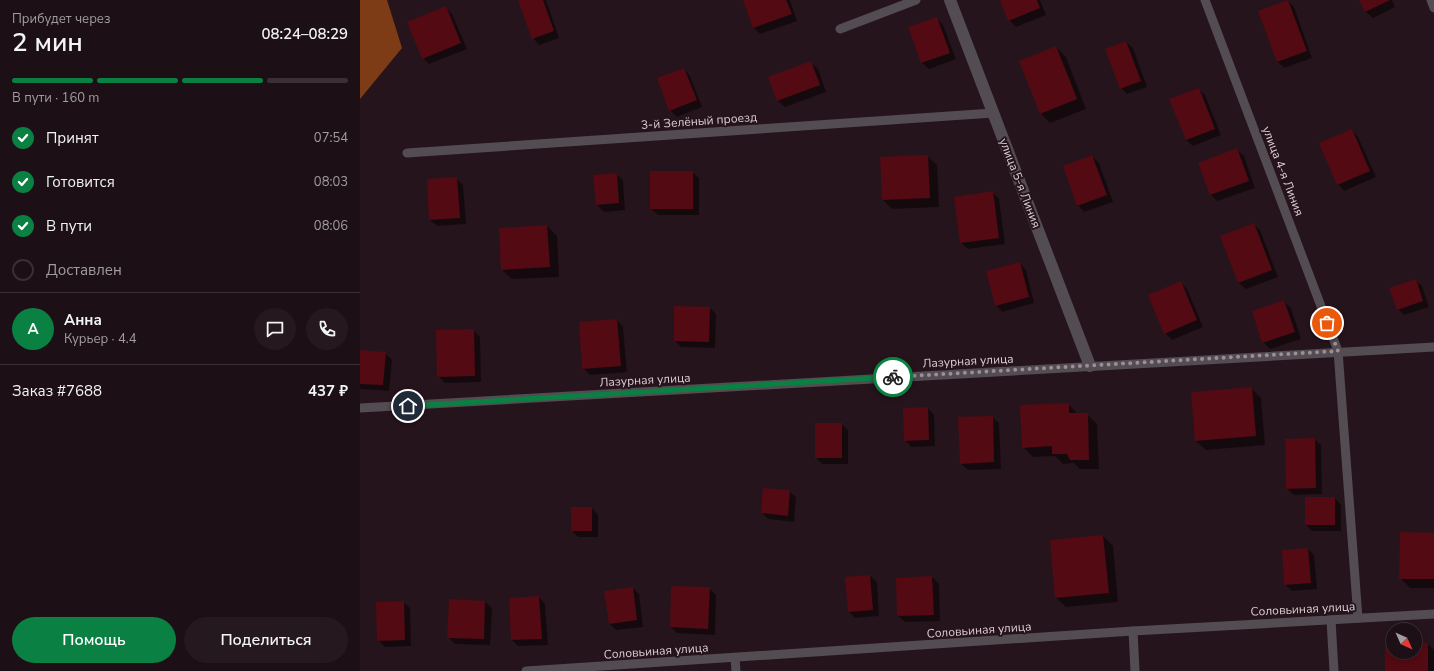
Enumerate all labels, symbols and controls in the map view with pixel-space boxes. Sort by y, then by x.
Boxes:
text: Прибудет через [12,10,110,28]
text: 08:24–08:29 [261,24,348,44]
text: 2 мин [12,25,83,60]
text: В пути · 160 m [12,89,99,107]
street label: 3-й Зелёный проезд [640,109,758,133]
street label: улица 4-я Линия [1259,124,1307,218]
icon: check [12,127,34,149]
text: Принят [46,128,99,148]
text: 07:54 [314,129,348,147]
street label: улица 5-я Линия [996,136,1044,230]
icon: check [12,171,34,193]
text: Готовится [46,172,115,192]
text: 08:03 [314,173,348,191]
icon: check [12,215,34,237]
text: В пути [46,216,92,236]
text: 08:06 [314,217,348,235]
text: Доставлен [46,260,122,280]
pin [1310,306,1344,340]
button: chat [254,308,296,350]
button: phone [306,308,348,350]
text: Анна [64,310,102,330]
icon: bag [1316,312,1338,334]
text: А [27,319,39,339]
text: Курьер · 4.4 [64,330,137,348]
street label: Лазурная улица [922,351,1014,371]
courier [873,357,913,397]
icon: bike [882,366,904,388]
street label: Лазурная улица [599,370,691,390]
text: Заказ #7688 [12,381,102,401]
text: 437 ₽ [308,381,348,401]
pin [391,389,425,423]
icon: home [397,395,419,417]
street label: Соловьиная улица [1250,598,1356,620]
button: Помощь [12,617,176,663]
button: Поделиться [184,617,348,663]
street label: Соловьиная улица [926,618,1032,642]
north arrow [1386,623,1422,659]
map controls [1386,623,1422,659]
street label: Соловьиная улица [603,639,709,663]

